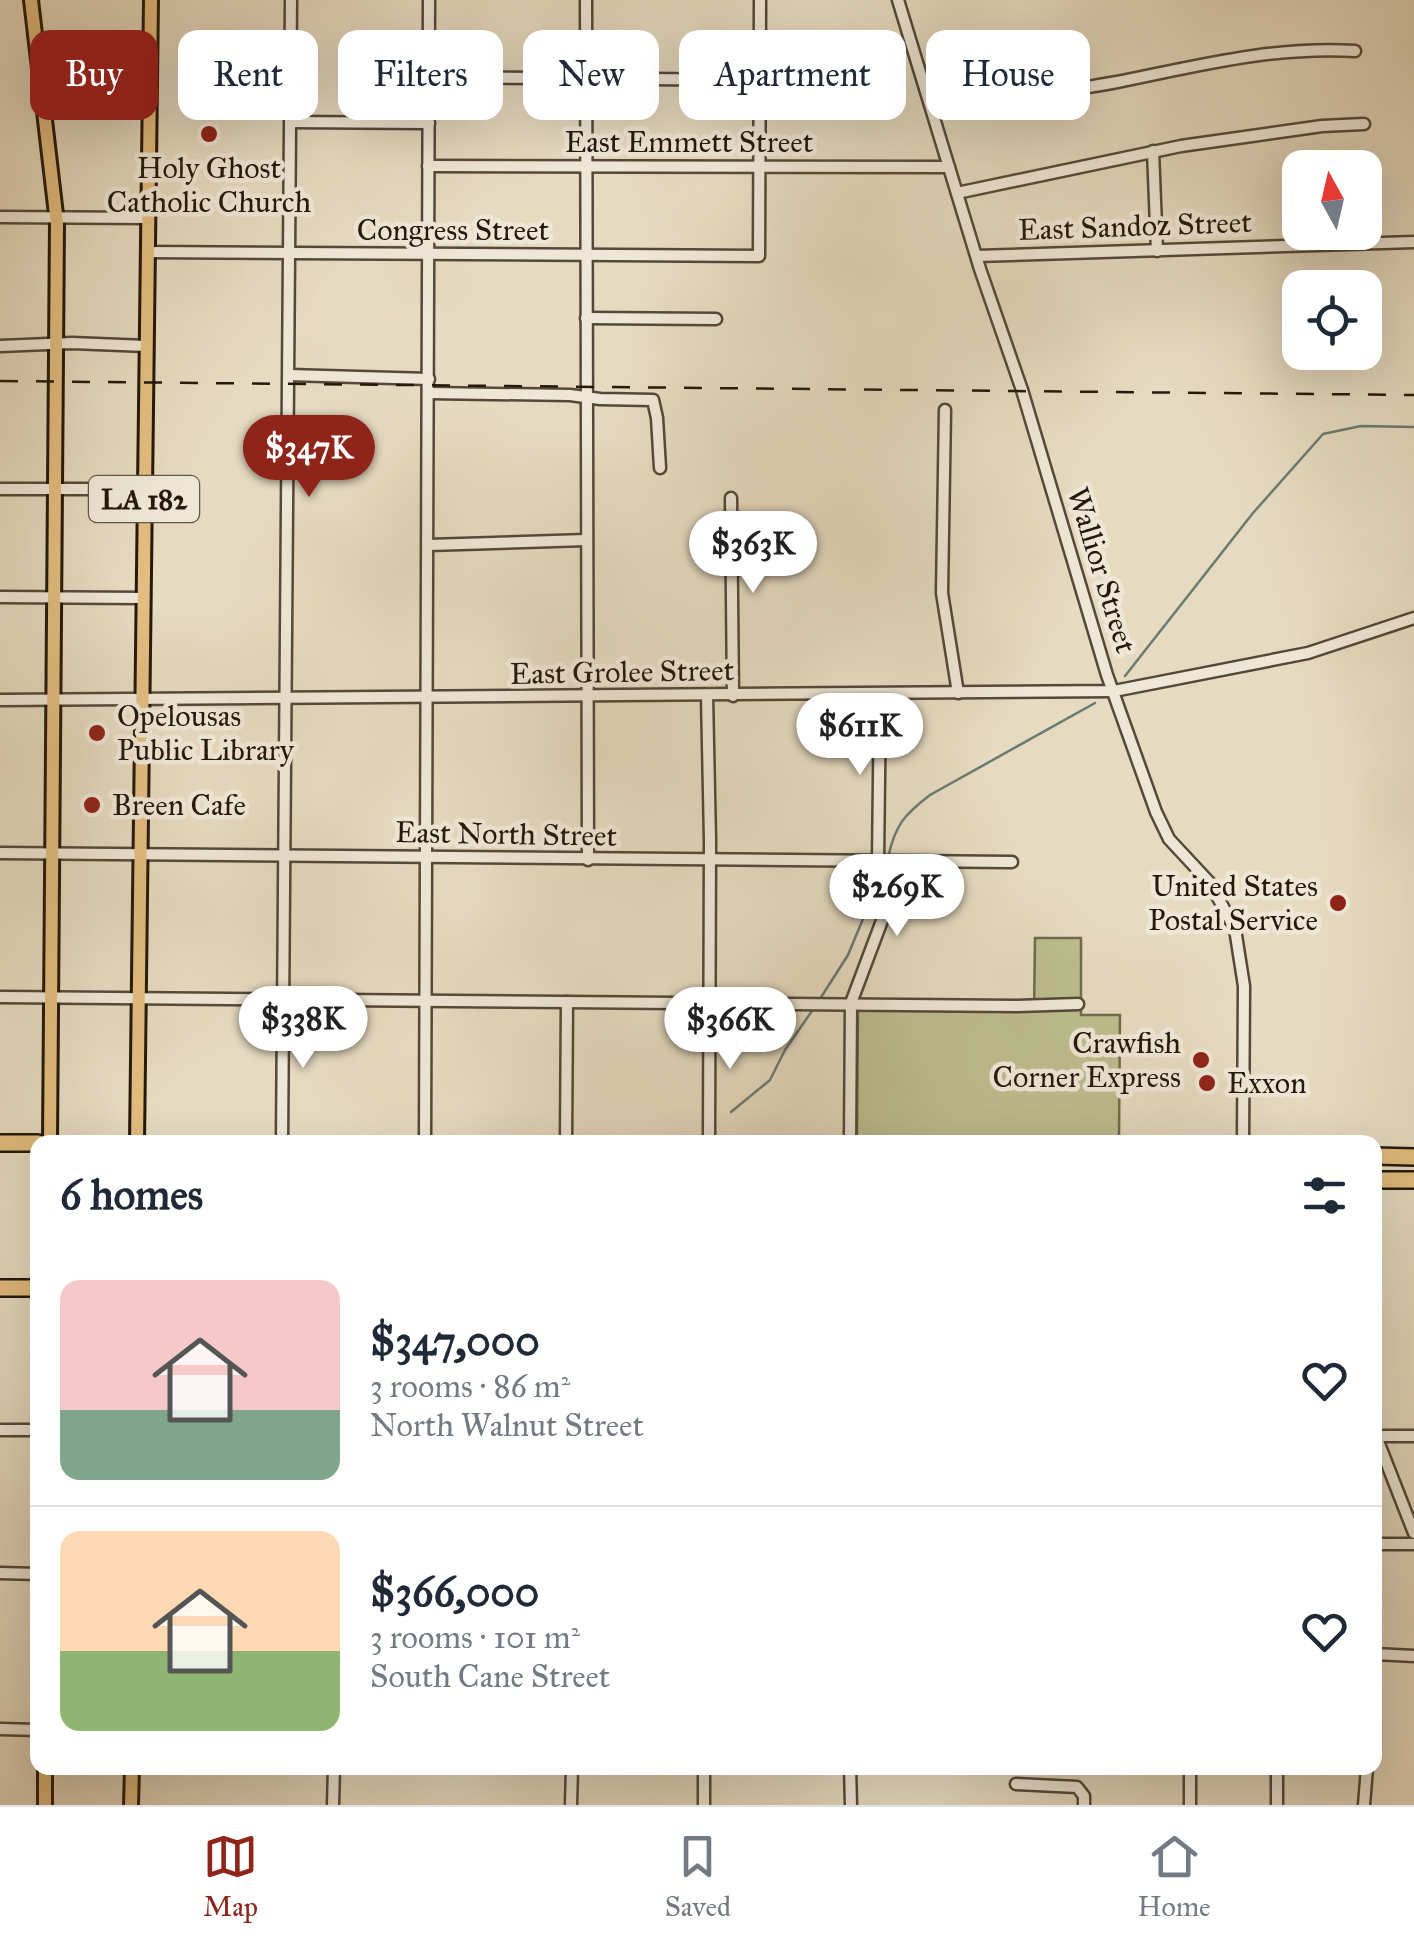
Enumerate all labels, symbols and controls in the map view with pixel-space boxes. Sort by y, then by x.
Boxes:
chip: Buy [30,30,158,120]
chip: Rent [178,30,318,120]
chip: Filters [338,30,503,120]
chip: New [523,30,659,120]
chip: Apartment [679,30,906,120]
chip: House [926,30,1090,120]
marker: Holy Ghost Catholic Church [198,123,220,145]
street label: East Emmett Street [565,124,814,160]
place label: Holy Ghost Catholic Church [107,150,311,220]
north arrow [1282,150,1382,250]
map controls [1282,150,1382,370]
street label: East Sandoz Street [1018,204,1253,248]
street label: Congress Street [357,212,550,248]
button: locate [1282,270,1382,370]
pin: $347K [239,415,379,500]
text: $347K [265,428,353,467]
road number: LA 182 [89,476,199,522]
street label: Wallior Street [1060,483,1144,658]
pin: $363K [683,511,823,596]
text: $363K [711,524,795,563]
street label: East Grolee Street [509,652,735,692]
pin: $611K [790,693,930,778]
place label: Opelousas Public Library [117,698,295,768]
text: $611K [818,706,902,745]
marker: Opelousas Public Library [86,722,108,744]
place label: Breen Cafe [112,787,246,823]
marker: Breen Cafe [81,794,103,816]
street label: East North Street [395,814,618,854]
pin: $269K [827,854,967,939]
text: $269K [851,867,943,906]
place label: United States Postal Service [1148,868,1318,938]
marker: United States Postal Service [1327,892,1349,914]
pin: $338K [233,986,373,1071]
pin: $366K [660,987,800,1072]
text: $338K [261,999,345,1038]
text: $366K [686,1000,774,1039]
place label: Crawfish Corner Express [992,1025,1181,1095]
marker: Crawfish Corner Express [1190,1049,1212,1071]
place label: Exxon [1227,1065,1306,1101]
marker: Exxon [1196,1072,1218,1094]
icon: filters [1297,1168,1352,1223]
text: 6 homes [60,1169,203,1221]
text: $347,000 [370,1315,540,1367]
icon: home [140,1320,260,1440]
icon: heart [1297,1353,1352,1408]
text: 3 rooms · 86 m² [370,1367,570,1406]
text: North Walnut Street [370,1406,644,1445]
text: $366,000 [370,1566,539,1618]
icon: home [140,1571,260,1691]
icon: heart [1297,1604,1352,1659]
text: 3 rooms · 101 m² [370,1618,580,1657]
text: South Cane Street [370,1657,610,1696]
tab: Map [203,1829,258,1924]
tab: Saved [665,1829,731,1924]
tab: Home [1138,1829,1211,1924]

